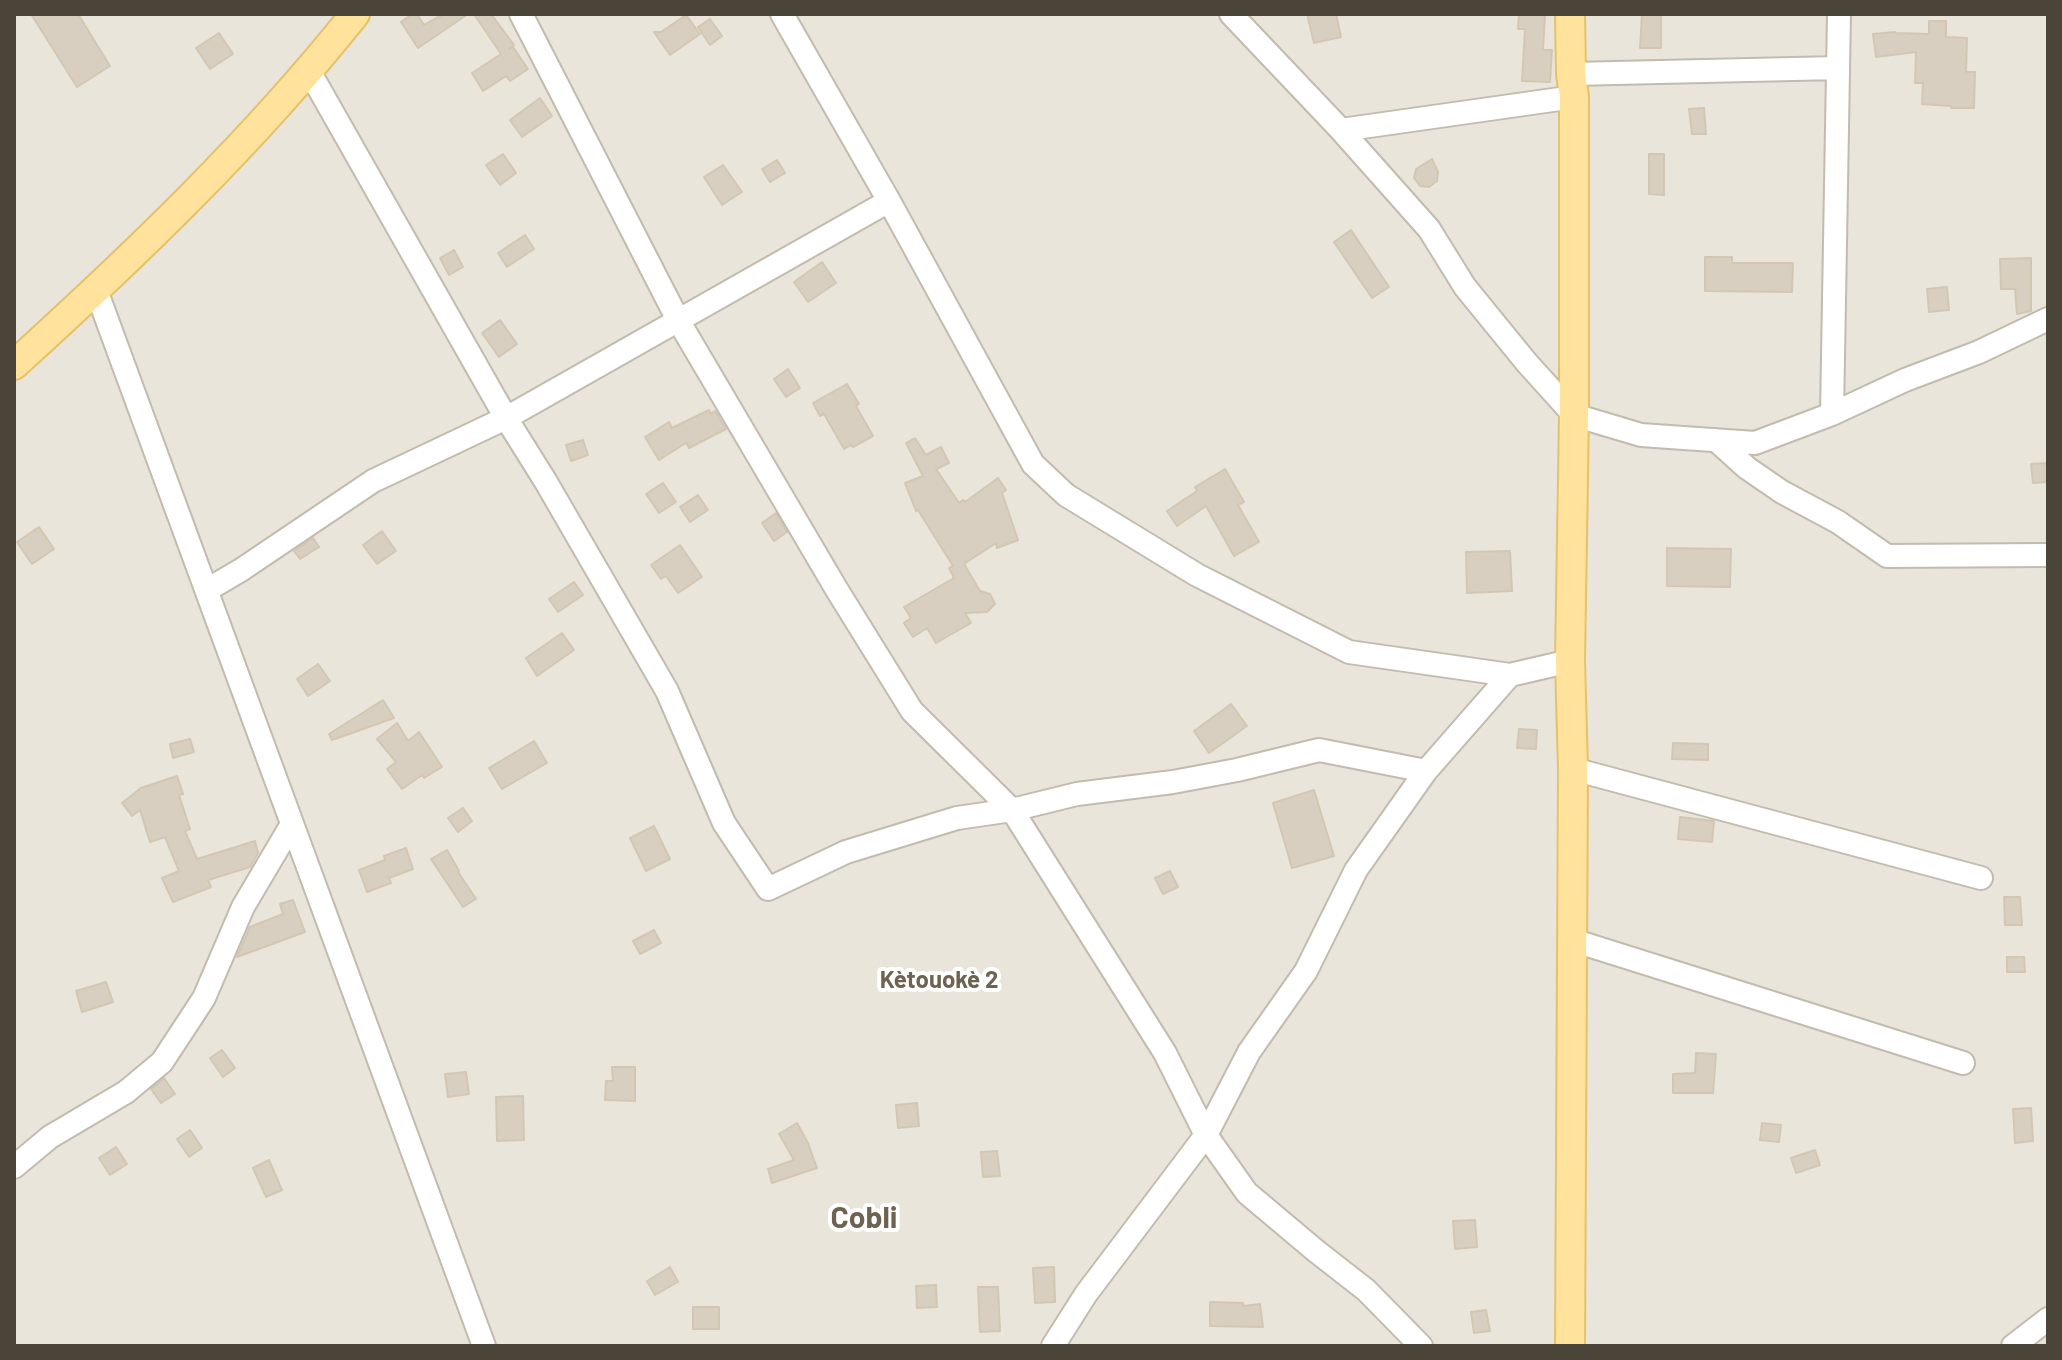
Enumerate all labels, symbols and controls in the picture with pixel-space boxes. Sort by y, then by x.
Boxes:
district label: Kètouokè 2 [880,966,998,994]
district label: Cobli [831,1200,897,1236]

